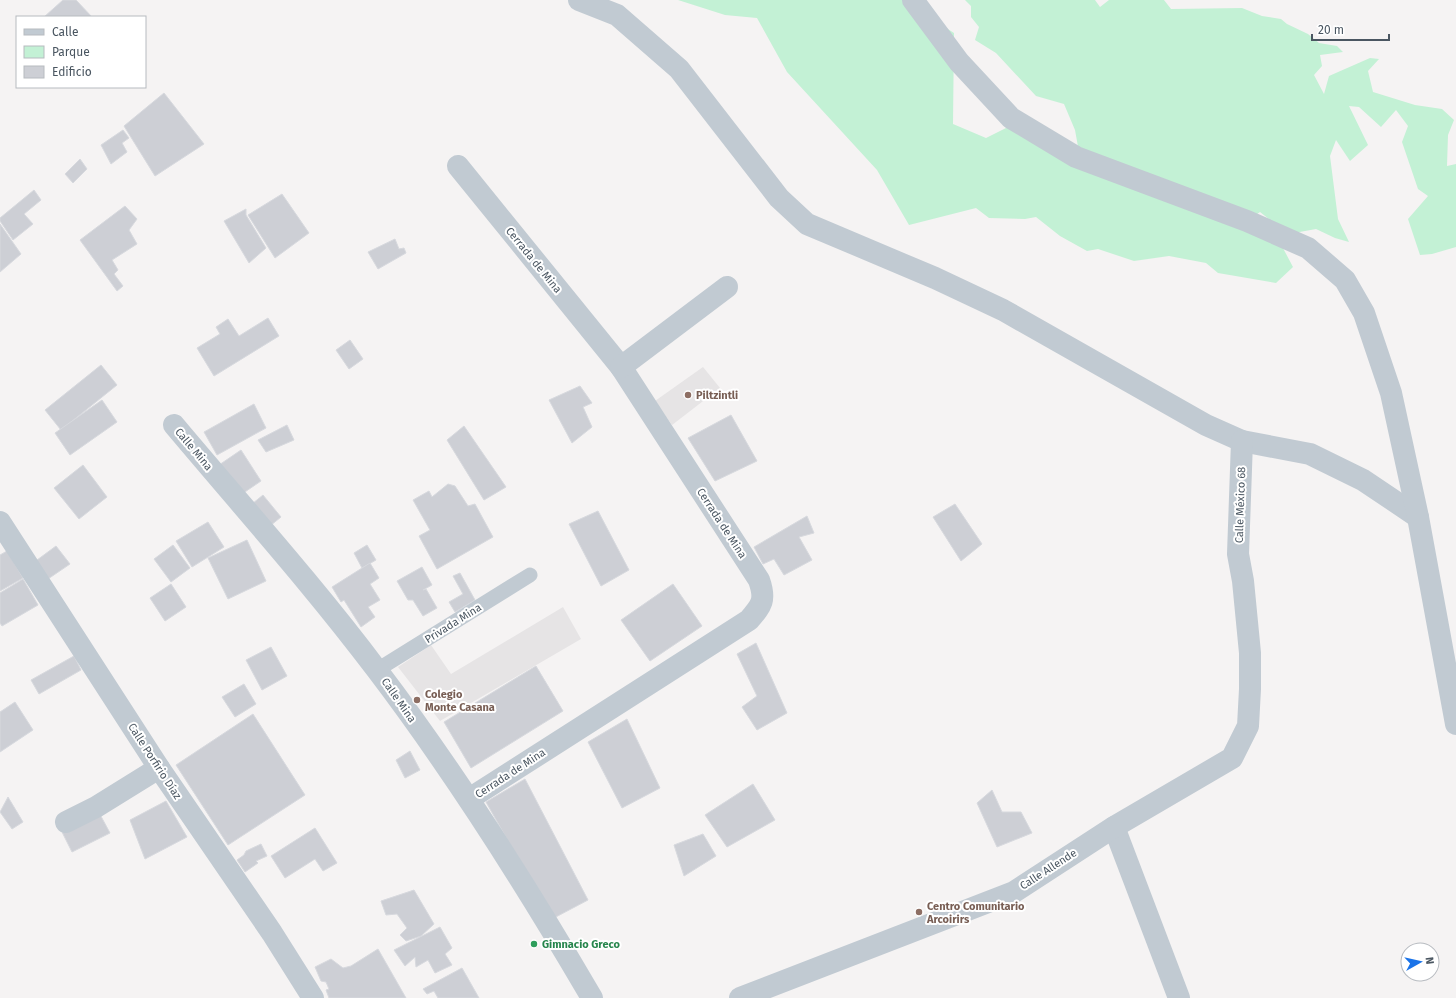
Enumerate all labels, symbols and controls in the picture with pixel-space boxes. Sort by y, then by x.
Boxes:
legend [16,16,146,88]
scale bar [1312,16,1389,42]
text: 20 m [1318,23,1344,37]
text: Calle [52,25,79,39]
text: Parque [52,45,90,59]
text: Edificio [52,65,92,79]
street label: Cerrada de Mina [503,225,564,296]
place label: Piltzintli [696,389,738,402]
marker: Piltzintli [683,390,693,400]
street label: Calle Mina [172,425,215,473]
street label: Calle México 68 [1233,467,1248,543]
street label: Cerrada de Mina [694,486,749,561]
street label: Privada Mina [423,601,484,646]
street label: Calle Mina [379,676,419,725]
place label: Colegio Monte Casana [425,688,495,714]
marker: Colegio Monte Casana [412,695,422,705]
street label: Calle Porfirio Díaz [125,721,184,802]
street label: Cerrada de Mina [473,746,548,801]
street label: Calle Allende [1018,846,1079,893]
place label: Centro Comunitario Arcoirirs [926,900,1025,926]
marker: Centro Comunitario Arcoirirs [914,907,924,917]
place label: Gimnacio Greco [542,938,621,951]
marker: Gimnacio Greco [529,939,539,949]
north arrow [1400,942,1440,982]
text: N [1422,956,1436,965]

